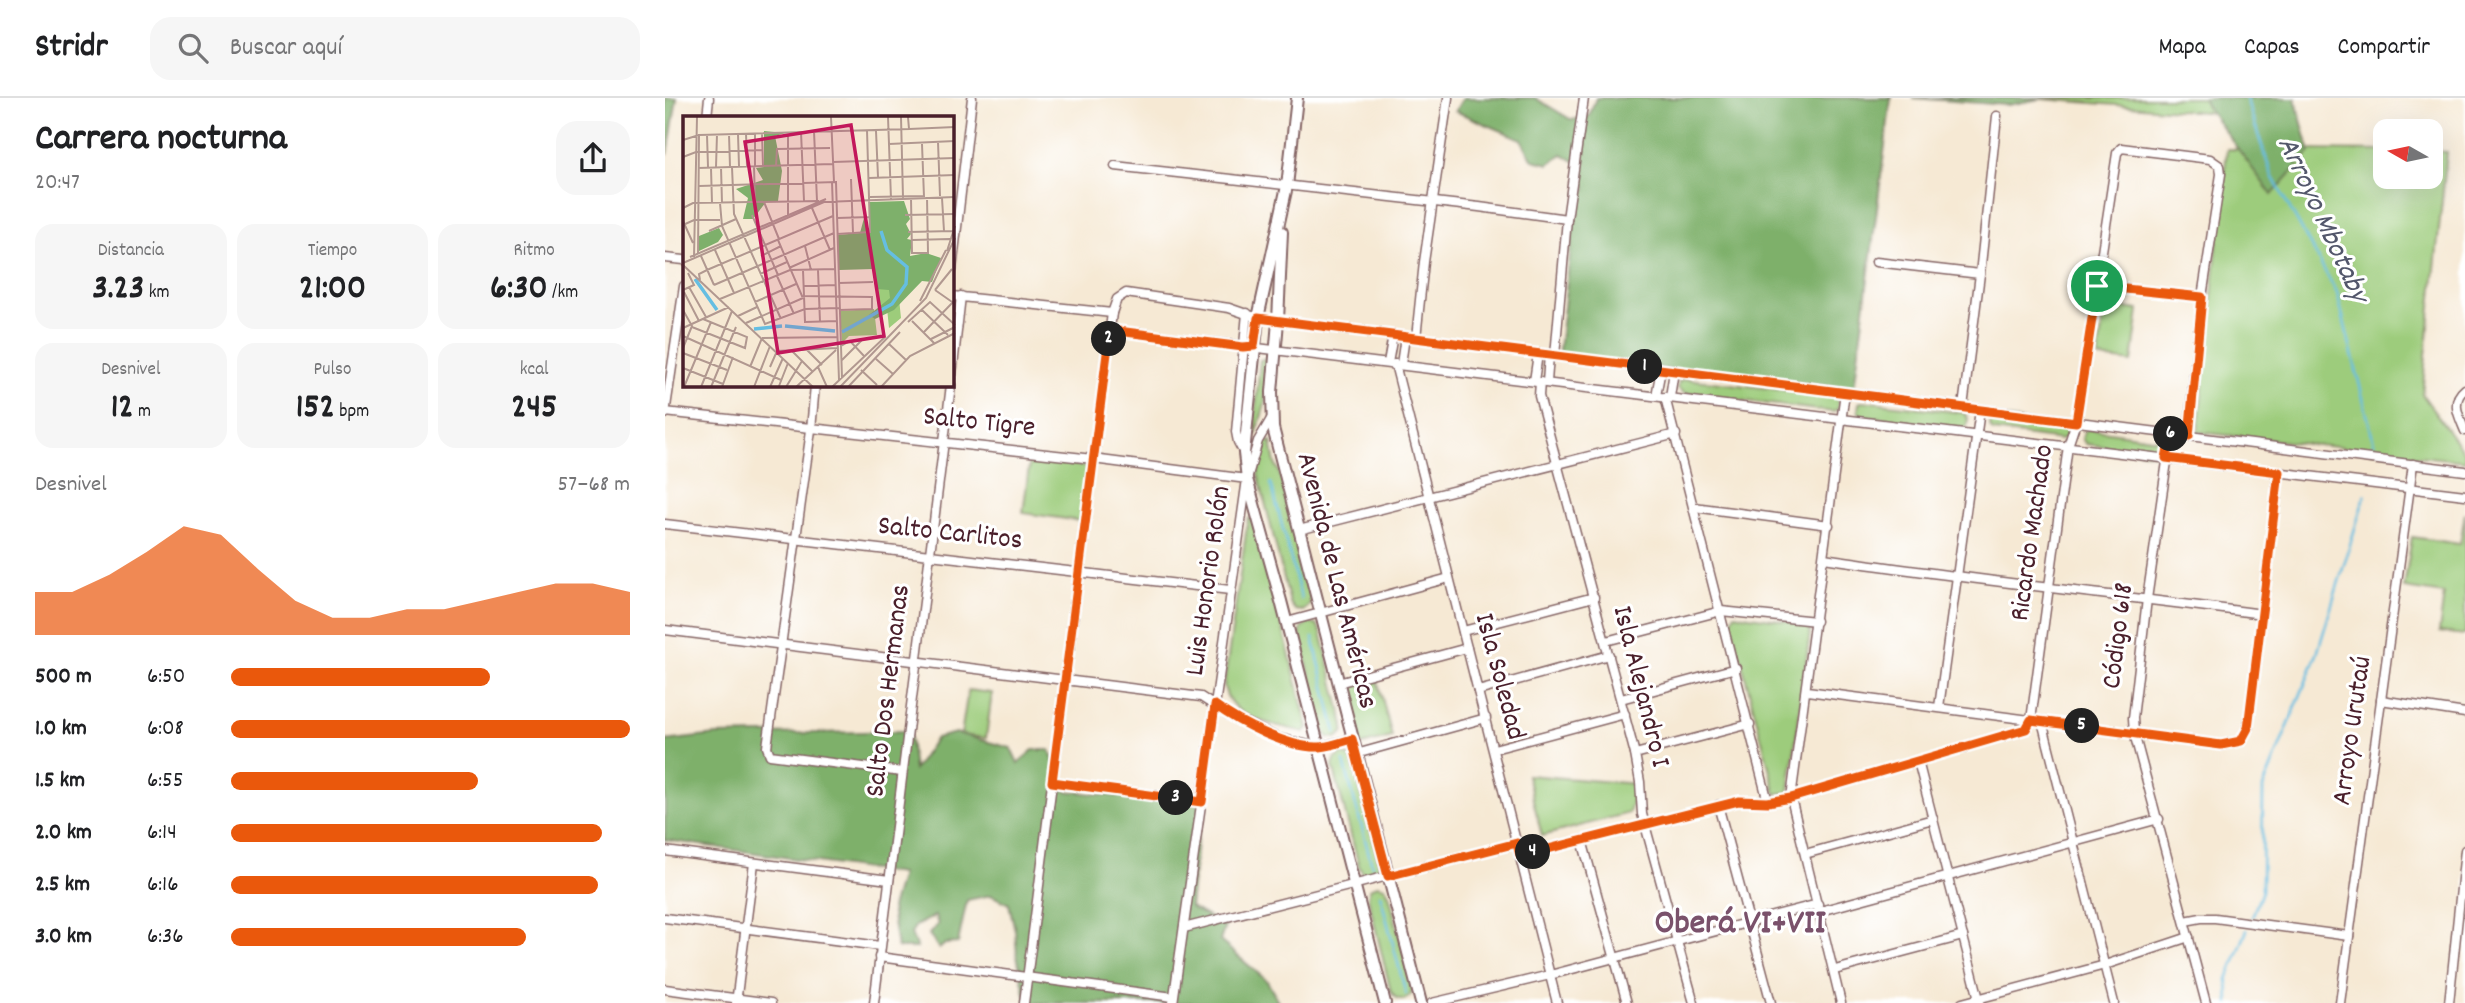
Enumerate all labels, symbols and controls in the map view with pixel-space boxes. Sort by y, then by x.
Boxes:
search box [150,17,640,80]
text: Stridr [35,25,108,72]
icon: search [174,29,212,67]
text: Buscar aquí [230,30,342,67]
text: Mapa [2158,31,2206,65]
text: Capas [2244,31,2300,65]
text: Compartir [2338,31,2430,65]
text: Carrera nocturna [35,113,287,168]
inset map [683,116,954,387]
north arrow [2373,119,2443,189]
map controls [2373,119,2443,189]
button: share [556,121,630,195]
water label: Arroyo Mbotaby [2264,130,2380,313]
text: 20:47 [35,167,80,200]
text: Distancia [98,238,164,265]
text: Tiempo [308,238,357,265]
text: Ritmo [514,238,555,265]
pin [2067,256,2127,316]
text: 3.23 [92,265,144,315]
text: 21:00 [299,265,366,315]
text: 6:30 [490,265,548,315]
icon: arrive [2078,267,2116,305]
text: km [144,280,170,307]
text: /km [548,280,578,307]
pin: 2 [1091,322,1127,356]
text: 2 [1104,325,1113,352]
pin: 1 [1627,350,1663,384]
text: 1 [1642,353,1647,380]
text: Desnivel [101,357,160,384]
text: Pulso [314,357,351,384]
text: kcal [520,357,549,384]
text: 12 [111,384,134,434]
text: 152 [296,384,335,434]
text: 245 [511,384,557,434]
street label: Salto Tigre [921,398,1037,450]
text: m [134,399,151,426]
text: bpm [335,399,369,426]
pin: 6 [2153,416,2189,452]
text: 6 [2166,420,2175,447]
street label: Ricardo Machado [2002,442,2066,624]
street label: Avenida de Las Américas [1284,449,1386,713]
text: Desnivel [35,469,107,502]
text: 57–68 m [558,469,630,502]
street label: Luis Honorio Rolón [1177,483,1243,679]
street label: Salto Carlitos [876,508,1024,562]
street label: Código 618 [2094,581,2146,691]
street label: Salto Dos Hermanas [857,582,923,800]
street label: Isla Alejandro I [1600,602,1678,772]
street label: Isla Soledad [1462,609,1534,745]
street label: Arroyo Urutaú [2324,654,2384,808]
text: 500 m [35,661,92,694]
text: 6:50 [147,661,185,694]
pin: 5 [2065,708,2099,744]
text: 5 [2077,712,2086,739]
text: 1.0 km [35,713,87,746]
text: 6:08 [147,713,184,746]
text: 1.5 km [35,765,85,798]
text: 6:55 [147,765,183,798]
pin: 3 [1159,780,1193,816]
text: 3 [1171,784,1180,811]
text: 2.0 km [35,817,92,850]
text: 6:14 [147,817,177,850]
pin: 4 [1515,834,1551,870]
text: 4 [1529,838,1536,865]
text: 2.5 km [35,869,90,902]
text: 6:16 [147,869,178,902]
district label: Oberá VI+VII [1654,900,1826,950]
text: 3.0 km [35,921,92,954]
text: 6:36 [147,921,184,954]

